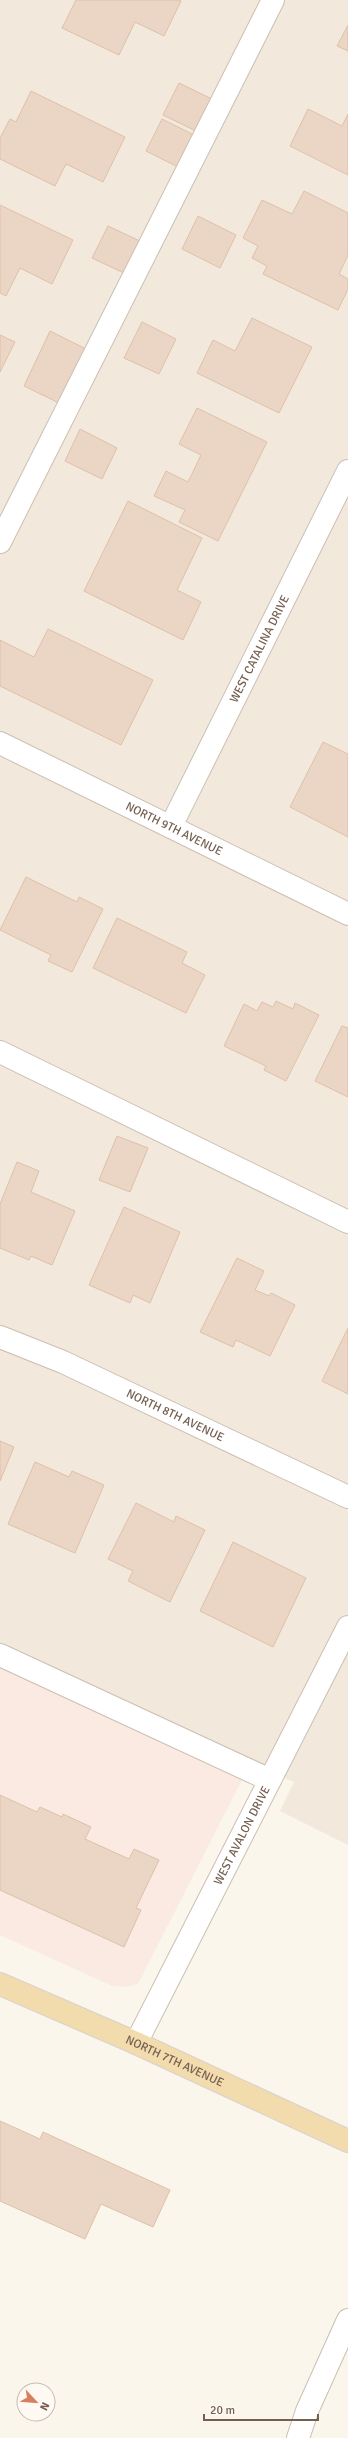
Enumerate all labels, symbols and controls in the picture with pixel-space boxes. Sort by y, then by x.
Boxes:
street label: WEST CATALINA DRIVE [226,592,293,705]
street label: NORTH 9TH AVENUE [123,798,225,859]
street label: NORTH 8TH AVENUE [124,1386,227,1445]
street label: WEST AVALON DRIVE [210,1783,273,1887]
street label: NORTH 7TH AVENUE [123,2032,226,2090]
north arrow [16,2382,56,2422]
scale bar [204,2396,318,2422]
text: N [37,2400,52,2412]
text: 20 m [210,2403,235,2418]

